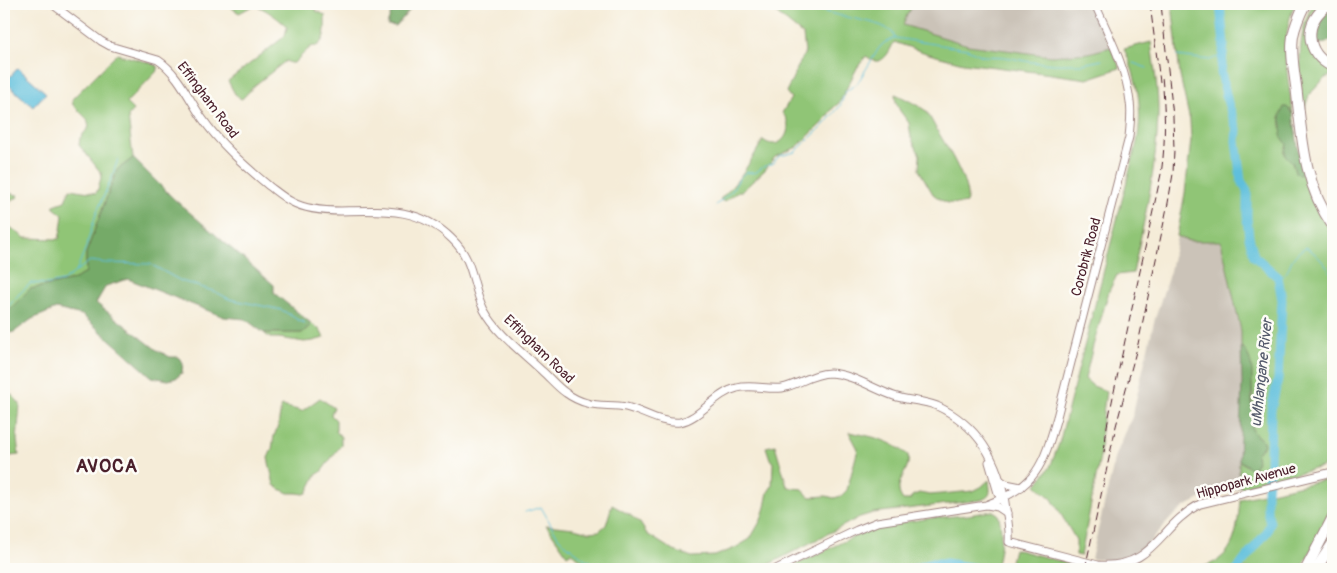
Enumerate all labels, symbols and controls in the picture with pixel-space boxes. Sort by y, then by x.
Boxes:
street label: Effingham Road [174,58,242,142]
street label: Corobrik Road [1067,216,1105,298]
street label: Effingham Road [500,311,578,387]
water label: uMhlangane River [1247,316,1277,428]
district label: AVOCA [76,454,138,478]
street label: Hippopark Avenue [1194,460,1298,502]

